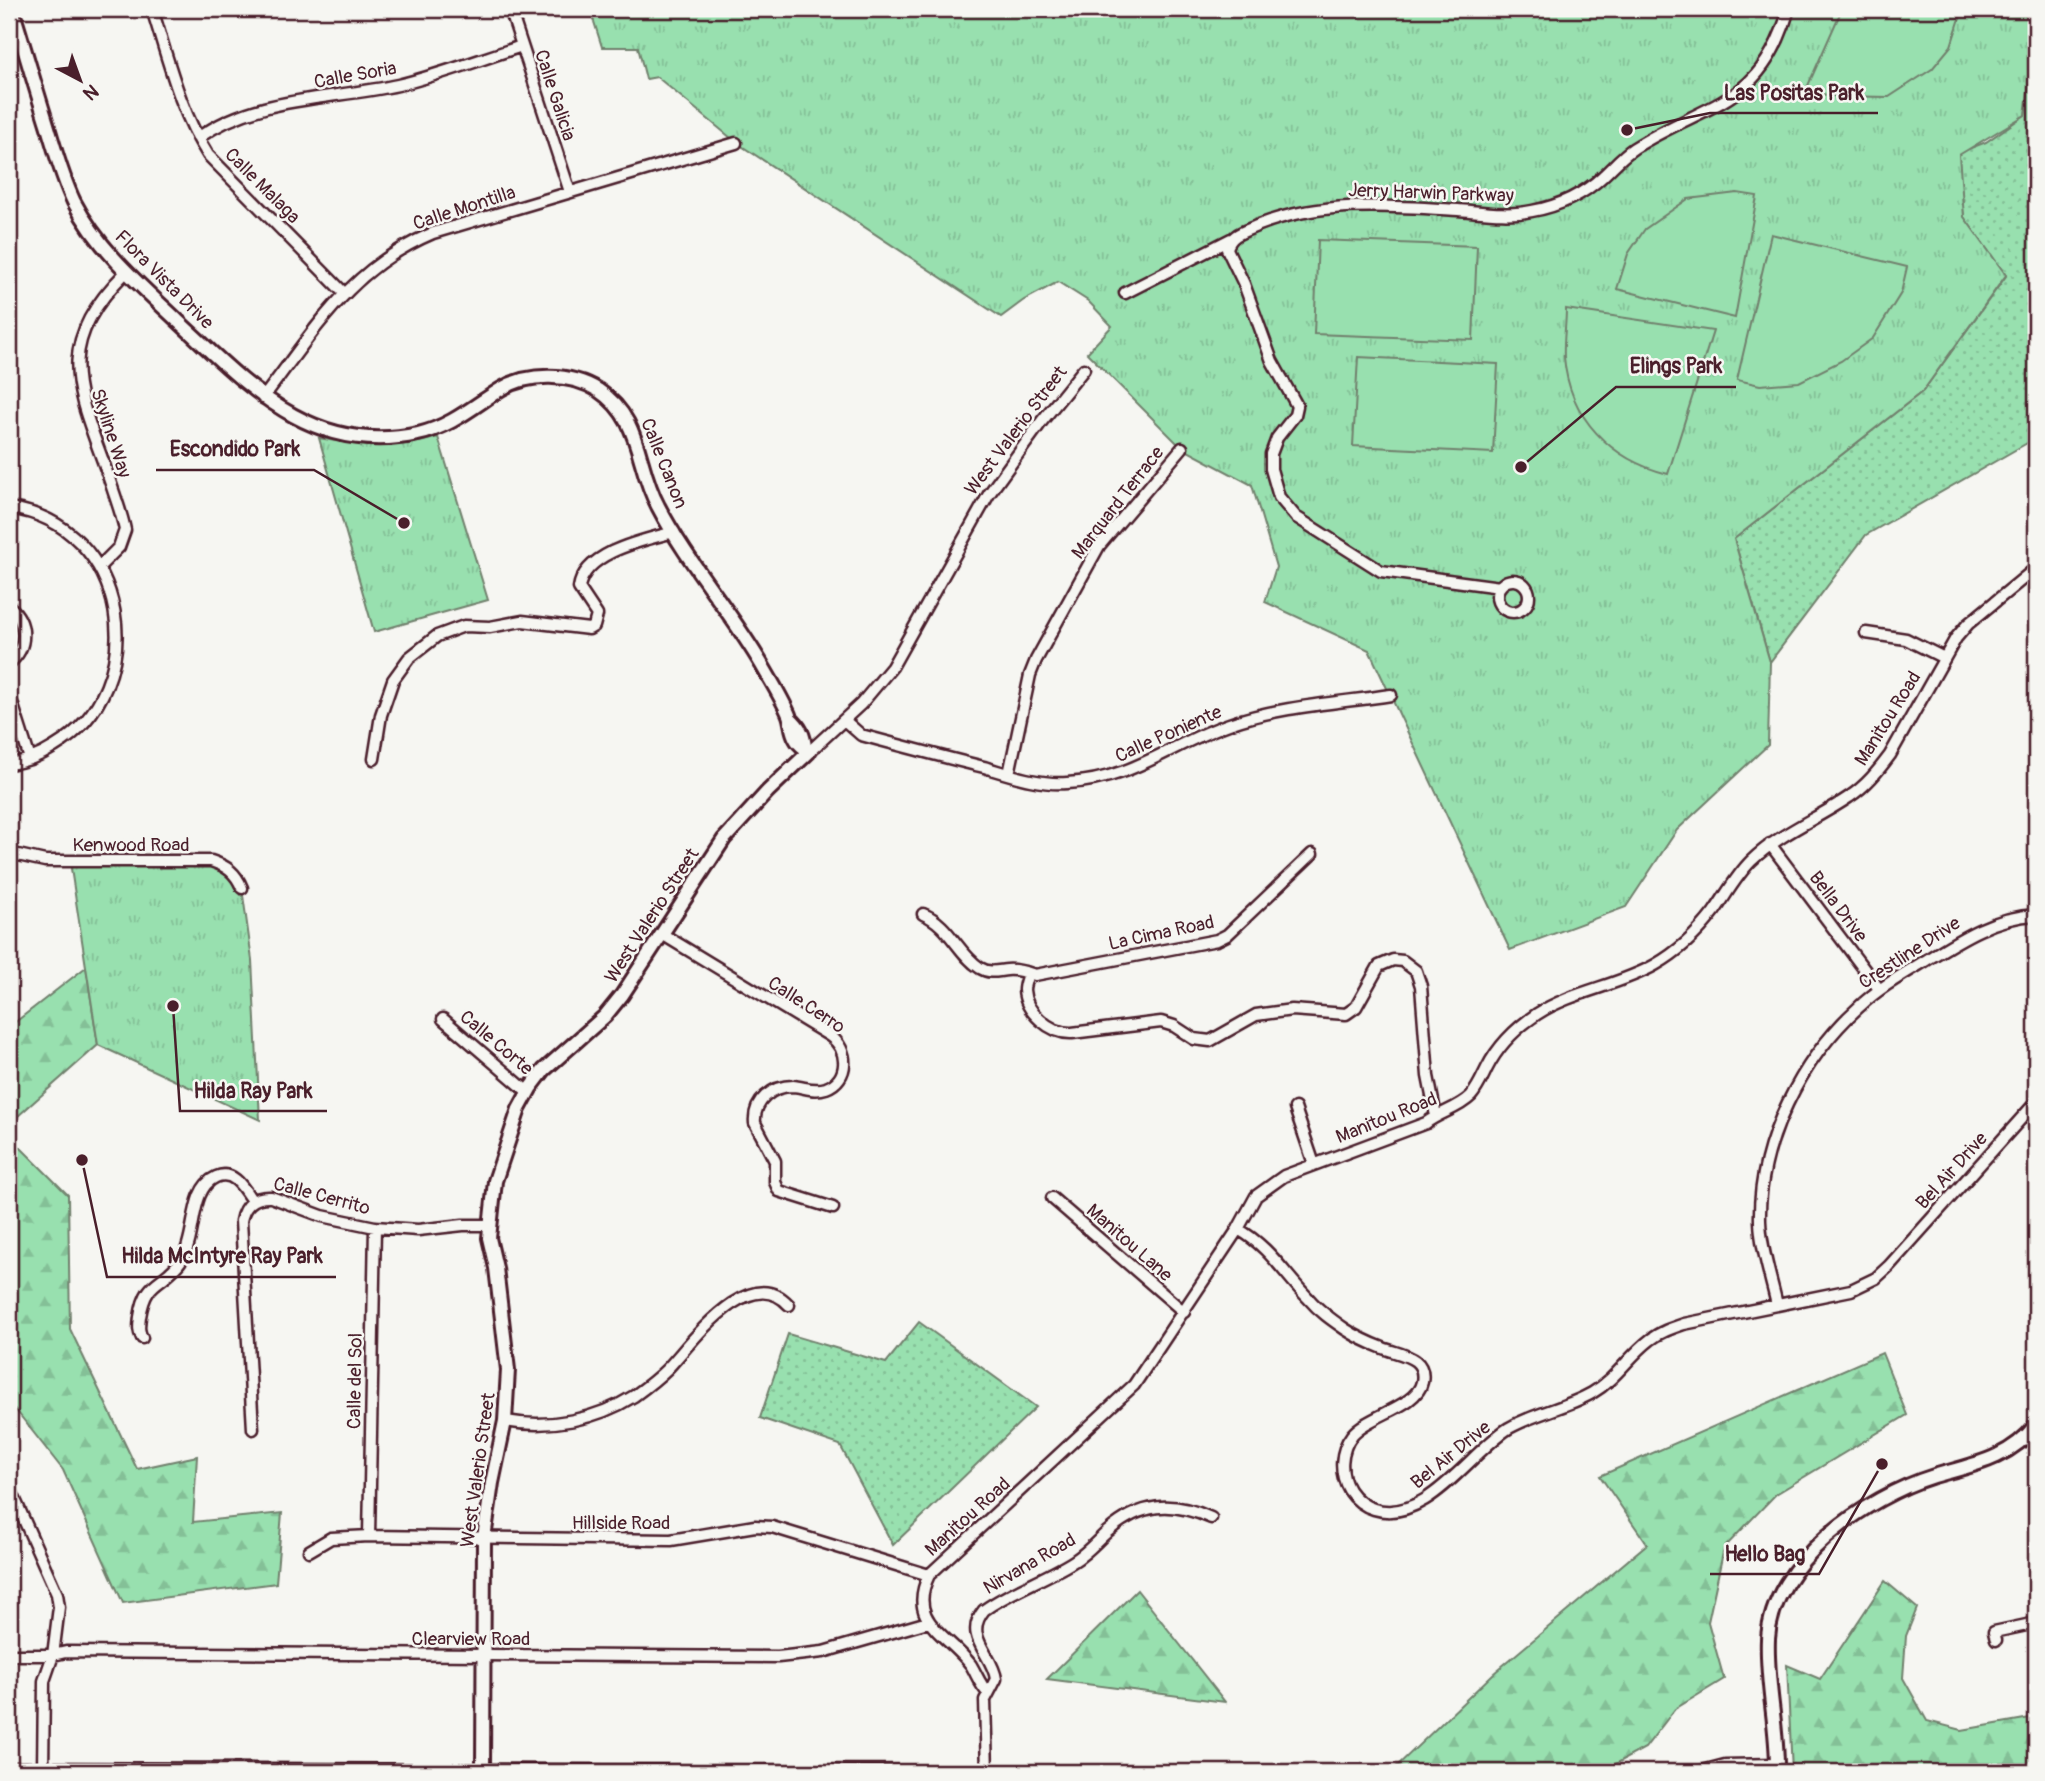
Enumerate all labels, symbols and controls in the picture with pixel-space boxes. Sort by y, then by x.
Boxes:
north arrow [46,46,116,116]
street label: Calle Galicia [529,47,581,144]
street label: Calle Soria [312,56,398,94]
callout: Las Positas Park [1710,71,1878,113]
text: N [78,79,103,105]
text: Las Positas Park [1724,80,1864,107]
street label: Calle Malaga [219,143,305,229]
street label: Jerry Harwin Parkway [1348,178,1514,208]
street label: Calle Montilla [410,180,519,236]
street label: Flora Vista Drive [110,225,219,335]
callout: Elings Park [1616,345,1736,387]
text: Elings Park [1630,353,1723,380]
street label: West Valerio Street [959,361,1073,500]
street label: Skyline Way [85,386,137,481]
street label: Calle Canon [635,415,693,512]
callout: Escondido Park [156,428,314,470]
text: Escondido Park [170,436,300,463]
street label: Marquard Terrace [1066,441,1170,564]
street label: Manitou Road [1849,667,1926,770]
street label: Calle Poniente [1111,699,1226,768]
street label: Kenwood Road [72,833,190,857]
street label: West Valerio Street [599,843,705,987]
street label: Bella Drive [1804,866,1873,947]
street label: La Cima Road [1106,910,1216,956]
street label: Crestline Drive [1854,911,1965,995]
street label: Calle Cerro [763,971,850,1039]
street label: Calle Corte [455,1005,539,1081]
callout: Hilda Ray Park [180,1069,327,1111]
text: Hilda Ray Park [194,1078,313,1105]
street label: Manitou Road [1332,1087,1440,1149]
street label: Bel Air Drive [1911,1127,1993,1214]
street label: Calle Cerrito [271,1172,373,1220]
street label: Manitou Lane [1081,1199,1178,1287]
callout: Hilda McIntyre Ray Park [107,1235,336,1277]
text: Hilda McIntyre Ray Park [121,1243,323,1270]
street label: Calle del Sol [342,1333,368,1429]
street label: West Valerio Street [455,1391,501,1549]
street label: Bel Air Drive [1406,1415,1496,1494]
street label: Manitou Road [920,1472,1015,1561]
street label: Hillside Road [572,1511,670,1535]
street label: Nirvana Road [979,1528,1080,1600]
callout: Hello Bag [1710,1532,1819,1574]
text: Hello Bag [1725,1541,1806,1568]
street label: Clearview Road [412,1627,530,1651]

